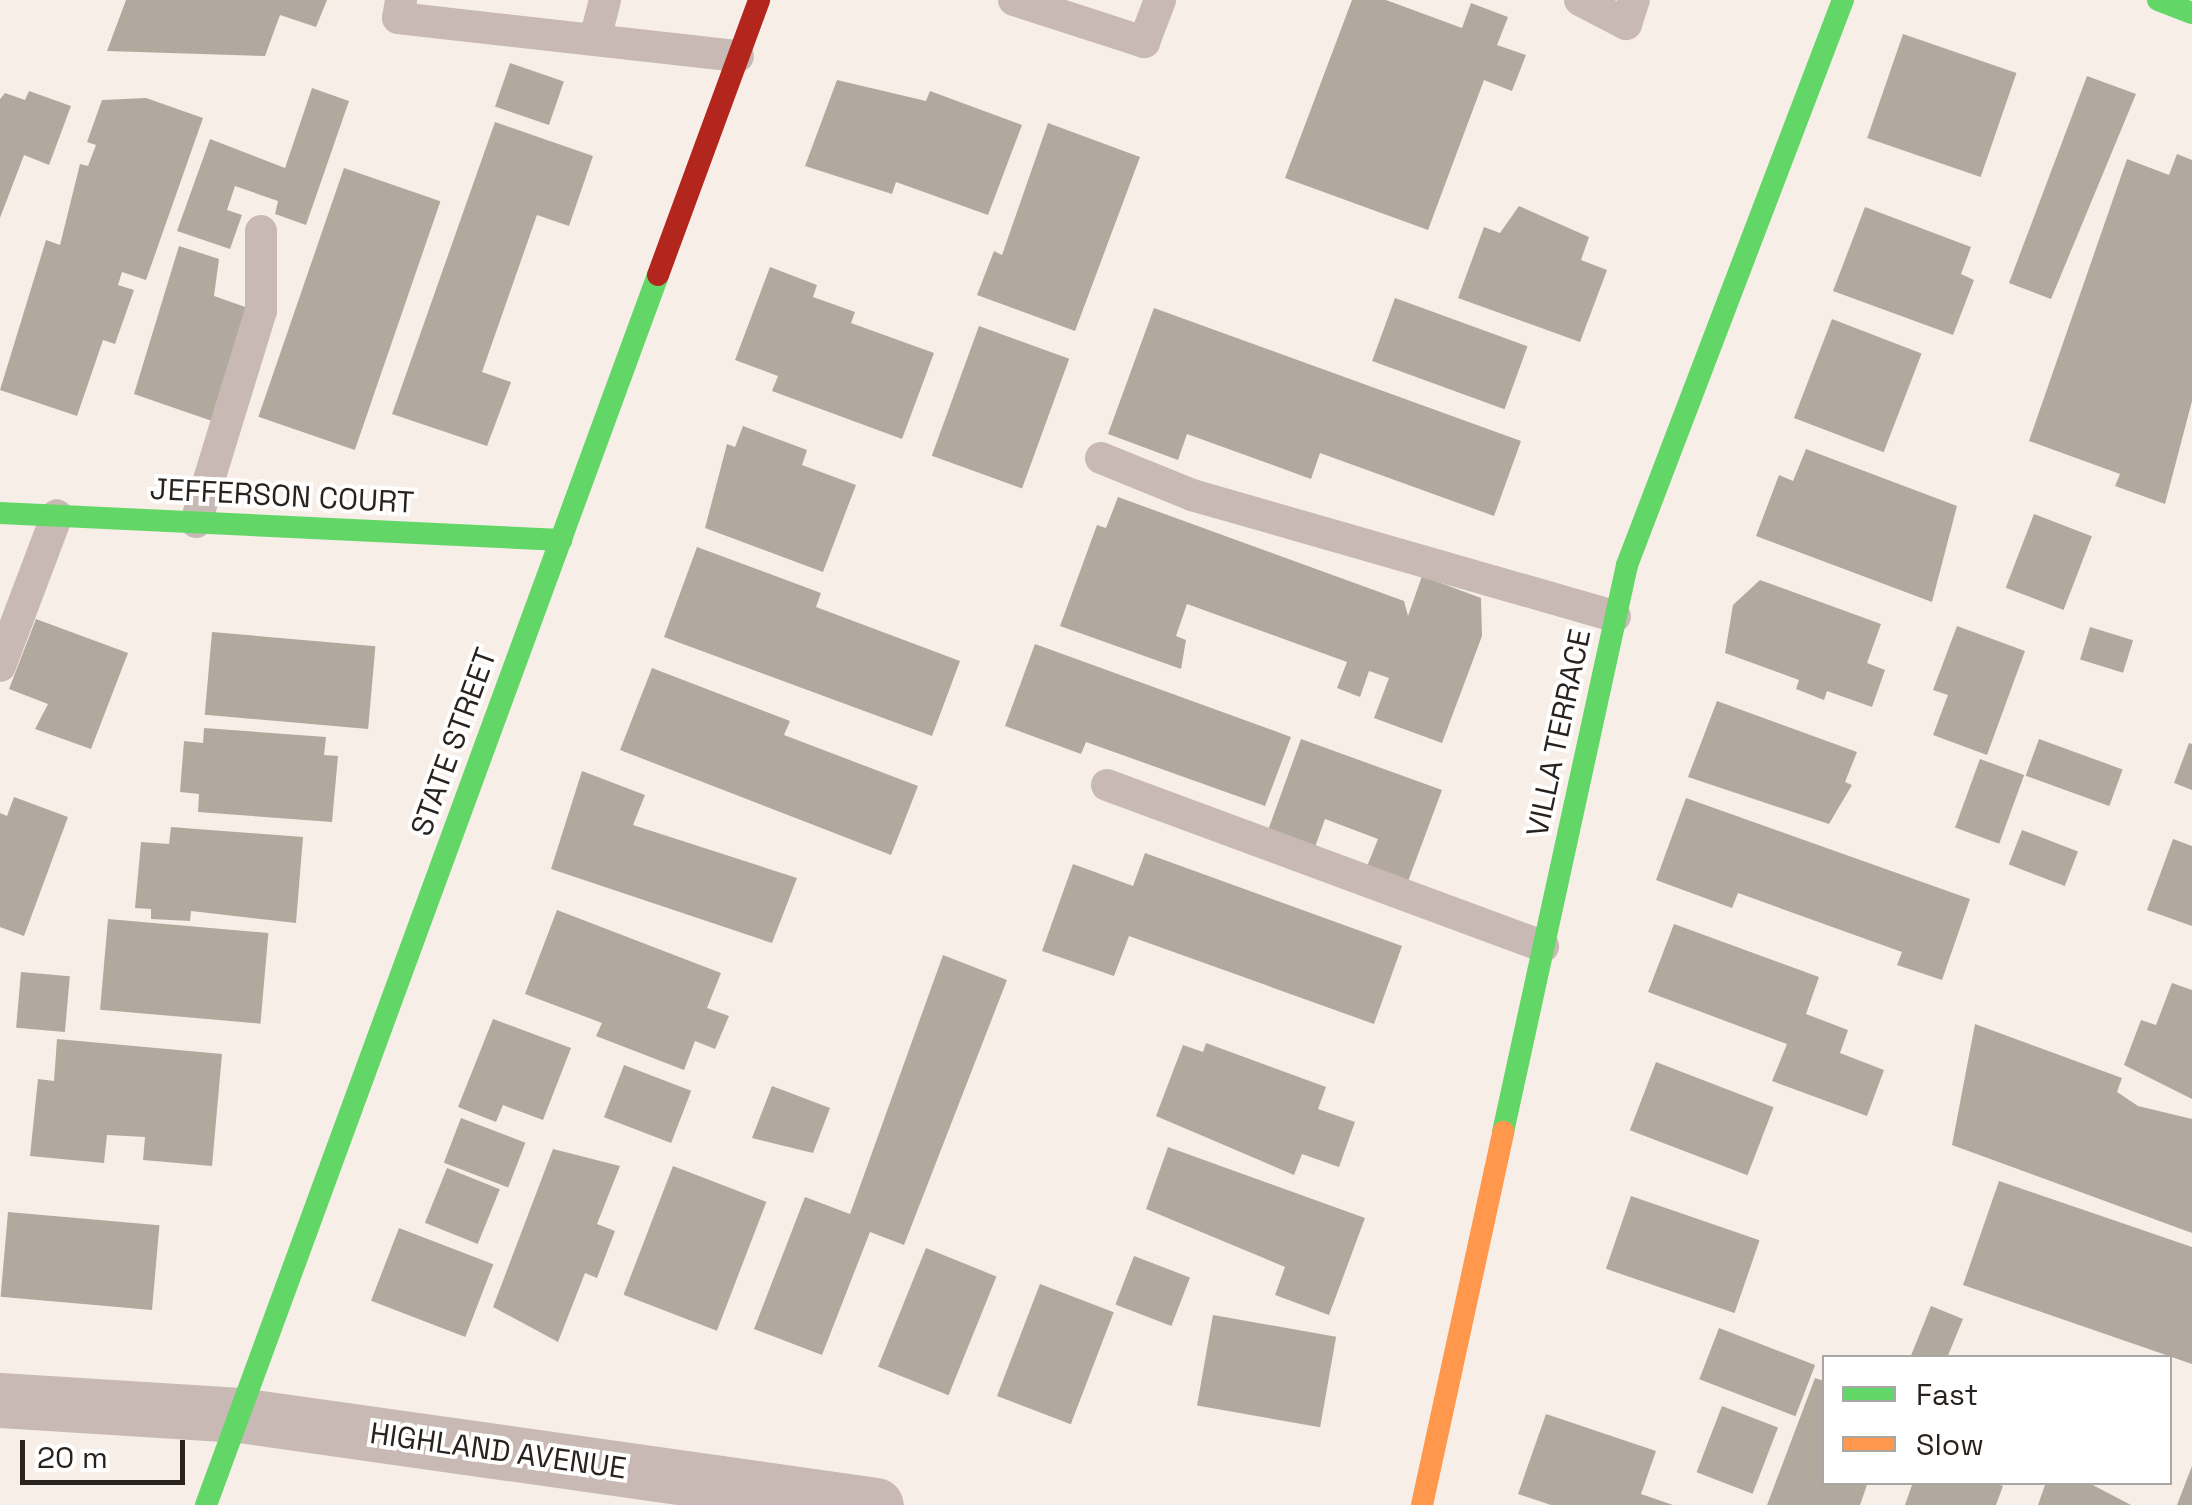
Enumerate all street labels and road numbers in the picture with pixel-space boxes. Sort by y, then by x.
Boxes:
street label: JEFFERSON COURT [149,471,415,521]
street label: VILLA TERRACE [1519,625,1599,841]
street label: STATE STREET [403,643,505,841]
street label: HIGHLAND AVENUE [367,1415,629,1487]

